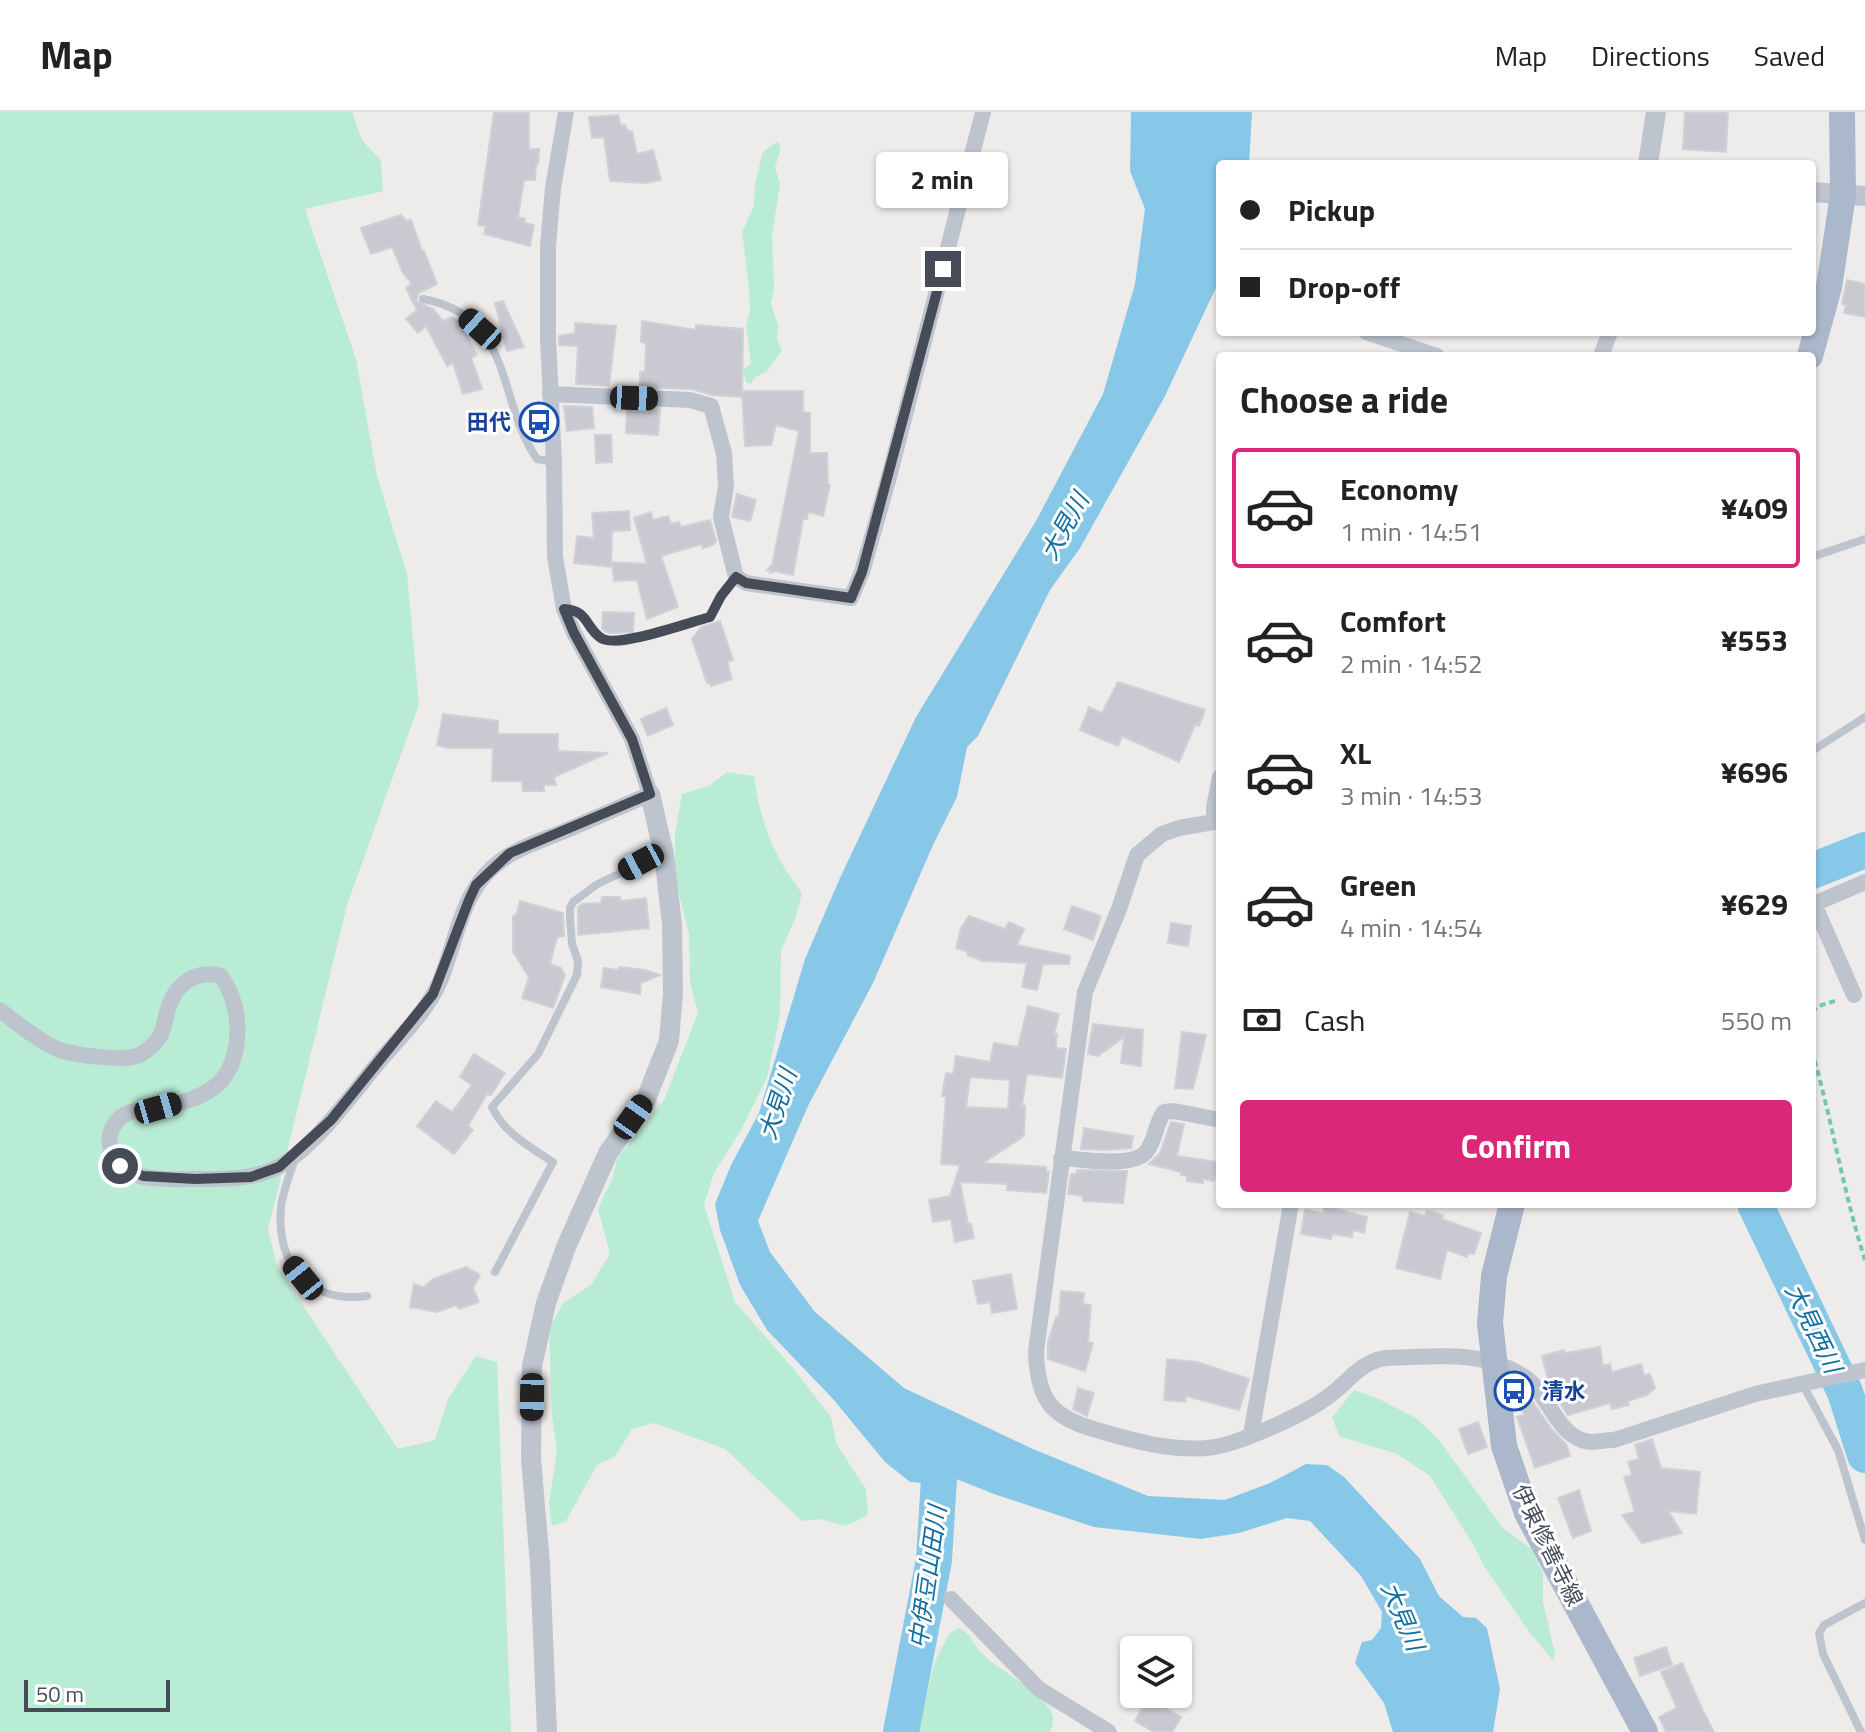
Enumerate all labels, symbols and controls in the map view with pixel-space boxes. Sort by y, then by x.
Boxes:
text: Map [40,26,113,84]
text: Map [1495,34,1547,77]
text: Directions [1591,34,1710,77]
text: Saved [1754,34,1825,77]
callout: 2 min [877,153,1009,209]
text: 2 min [910,160,974,199]
text: Pickup [1288,187,1375,233]
route end [925,251,961,287]
text: Drop-off [1288,264,1400,310]
car [454,304,506,354]
text: Choose a ride [1240,372,1448,427]
car [610,385,658,411]
bus stop icon: 田代 [518,401,560,443]
place label: 田代 [467,405,511,439]
text: Economy [1340,466,1458,512]
icon: car [1244,472,1316,544]
water label: 大見川 [1031,483,1099,566]
text: ¥409 [1721,485,1788,531]
text: 1 min · 14:51 [1340,512,1483,551]
text: Comfort [1340,598,1446,644]
icon: car [1244,604,1316,676]
text: ¥553 [1721,617,1788,663]
text: 2 min · 14:52 [1340,644,1483,683]
text: XL [1340,730,1371,776]
icon: car [1244,736,1316,808]
text: ¥696 [1721,749,1788,795]
text: 3 min · 14:53 [1340,776,1483,815]
car [614,840,668,884]
text: Green [1340,862,1417,908]
icon: car [1244,868,1316,940]
text: ¥629 [1721,881,1788,927]
text: 4 min · 14:54 [1340,908,1483,947]
text: Cash [1304,997,1365,1043]
icon: cash [1240,998,1284,1042]
text: 550 m [1721,1001,1792,1040]
water label: 大見川 [749,1061,806,1144]
car [132,1090,184,1126]
car [609,1090,657,1144]
button: Confirm [1240,1100,1792,1192]
route start [102,1148,138,1184]
car [279,1252,327,1304]
water label: 大見西川 [1777,1277,1853,1382]
bus stop icon: 清水 [1493,1370,1535,1412]
car [520,1373,544,1421]
place label: 清水 [1542,1374,1586,1408]
street label: 伊東修善寺線 [1504,1478,1592,1612]
water label: 中伊豆山田川 [899,1500,955,1651]
water label: 大見川 [1372,1576,1435,1659]
map controls [1120,1636,1192,1708]
button: layers [1120,1636,1192,1708]
scale bar [24,1676,170,1712]
text: 50 m [36,1677,84,1711]

